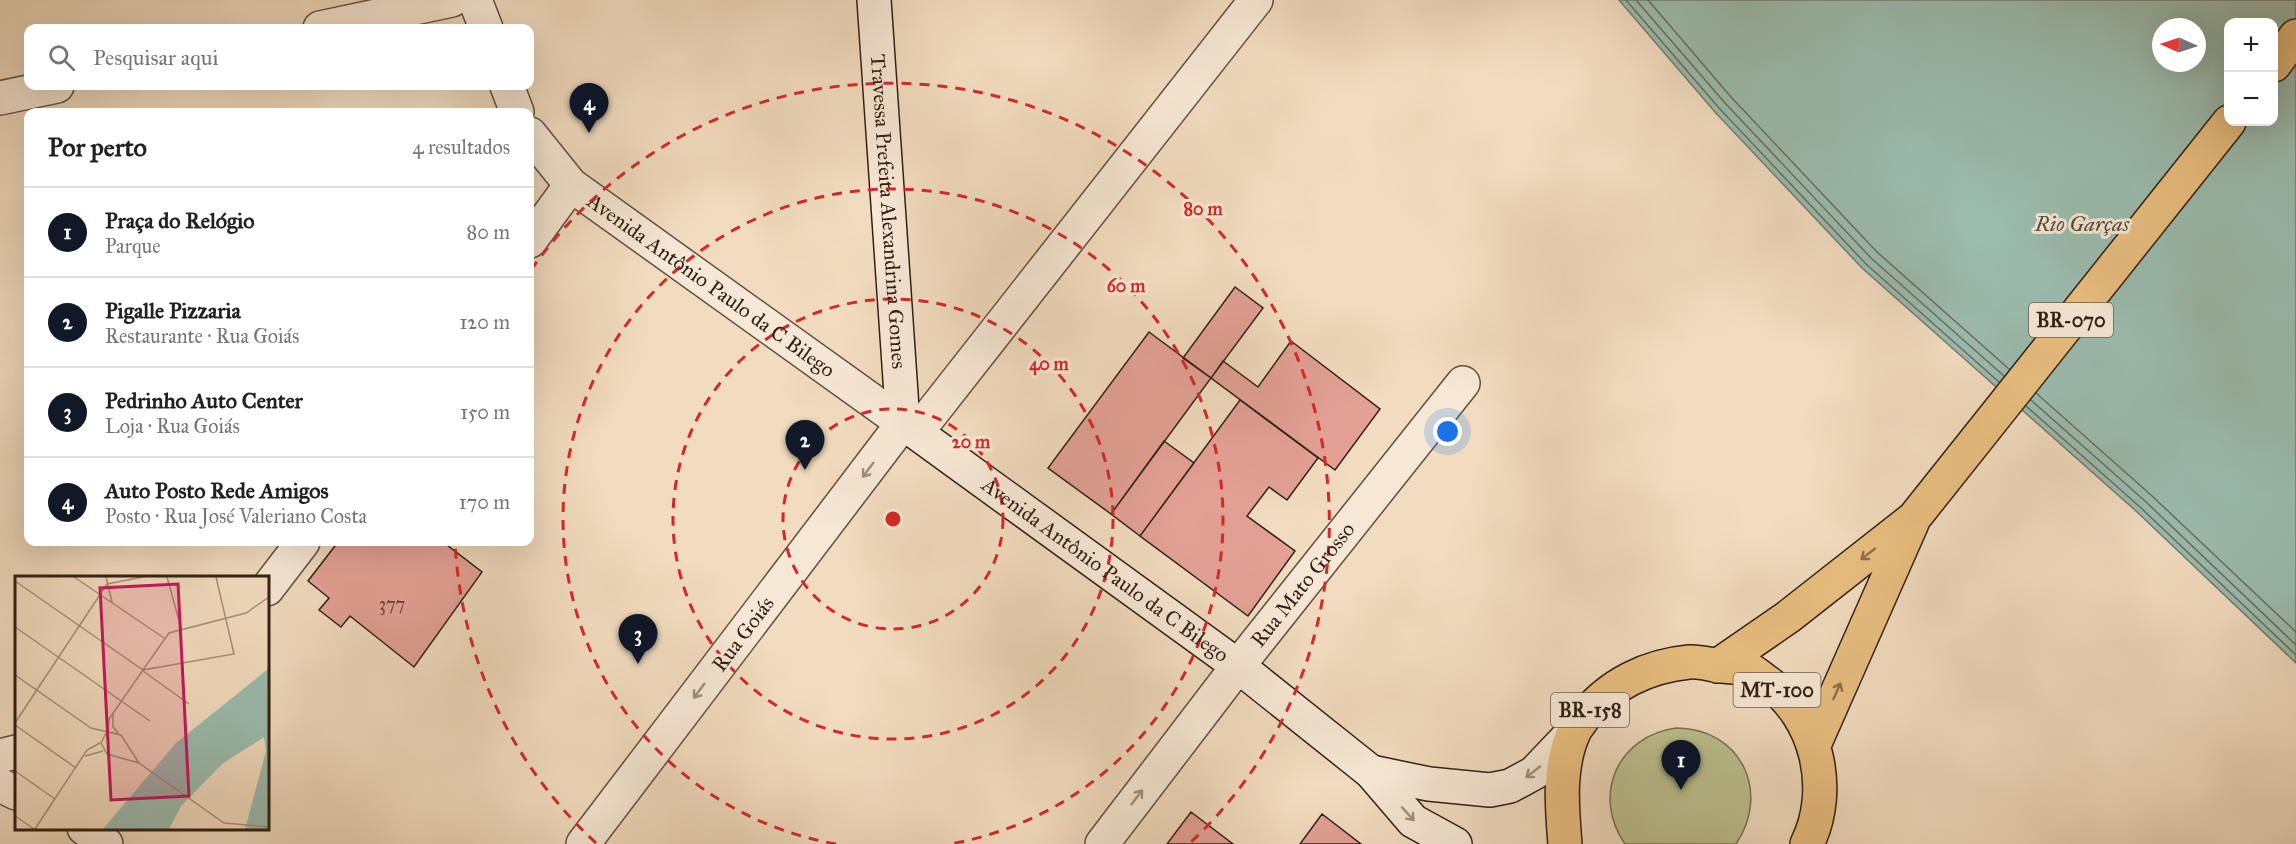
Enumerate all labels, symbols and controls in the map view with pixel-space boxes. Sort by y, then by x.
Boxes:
north arrow [2152,18,2206,72]
map controls [2224,18,2278,126]
button: + [2224,18,2278,72]
search box [24,24,534,90]
icon: search [45,41,78,74]
text: Pesquisar aqui [93,44,218,71]
street label: Travessa Prefeita Alexandrina Gomes [865,53,912,370]
button: − [2224,72,2278,126]
pin: 4 [570,84,608,133]
text: Por perto [48,131,147,163]
text: 4 resultados [412,135,510,159]
street label: Avenida Antônio Paulo da C Bilego [581,187,840,383]
text: 80 m [1183,198,1223,220]
text: Praça do Relógio [105,207,254,234]
water label: Rio Garças [2034,210,2130,237]
text: 1 [64,220,71,244]
text: 80 m [467,220,510,244]
text: Parque [105,234,161,258]
text: 60 m [1107,275,1146,297]
text: Pigalle Pizzaria [105,297,241,324]
road number: BR-070 [2029,303,2113,337]
text: 2 [63,310,72,334]
text: 120 m [459,310,510,334]
text: Restaurante · Rua Goiás [105,324,299,348]
text: 40 m [1029,353,1070,376]
text: Pedrinho Auto Center [105,387,303,414]
text: 3 [64,400,72,424]
text: 150 m [460,400,510,424]
text: Loja · Rua Goiás [105,414,240,438]
your location [1433,417,1462,446]
pin: 2 [786,420,824,470]
text: 20 m [952,431,991,453]
one-way arrow [862,461,874,477]
street label: Avenida Antônio Paulo da C Bilego [976,471,1234,668]
text: Auto Posto Rede Amigos [105,477,329,504]
text: 4 [62,490,73,514]
text: 170 m [459,490,510,514]
text: Posto · Rua José Valeriano Costa [105,504,367,528]
centre of rings [883,509,903,529]
street label: Rua Mato Grosso [1245,517,1360,652]
one-way arrow [1860,548,1876,561]
inset map [15,576,268,829]
street label: Rua Goiás [706,591,780,677]
house number: 377 [379,593,405,615]
pin: 3 [618,614,658,664]
road number: MT-100 [1734,673,1820,707]
one-way arrow [693,683,705,699]
one-way arrow [1832,683,1844,701]
road number: BR-158 [1551,693,1629,727]
pin: 1 [1662,740,1700,790]
one-way arrow [1525,766,1541,778]
one-way arrow [1131,790,1144,806]
one-way arrow [1401,807,1415,822]

